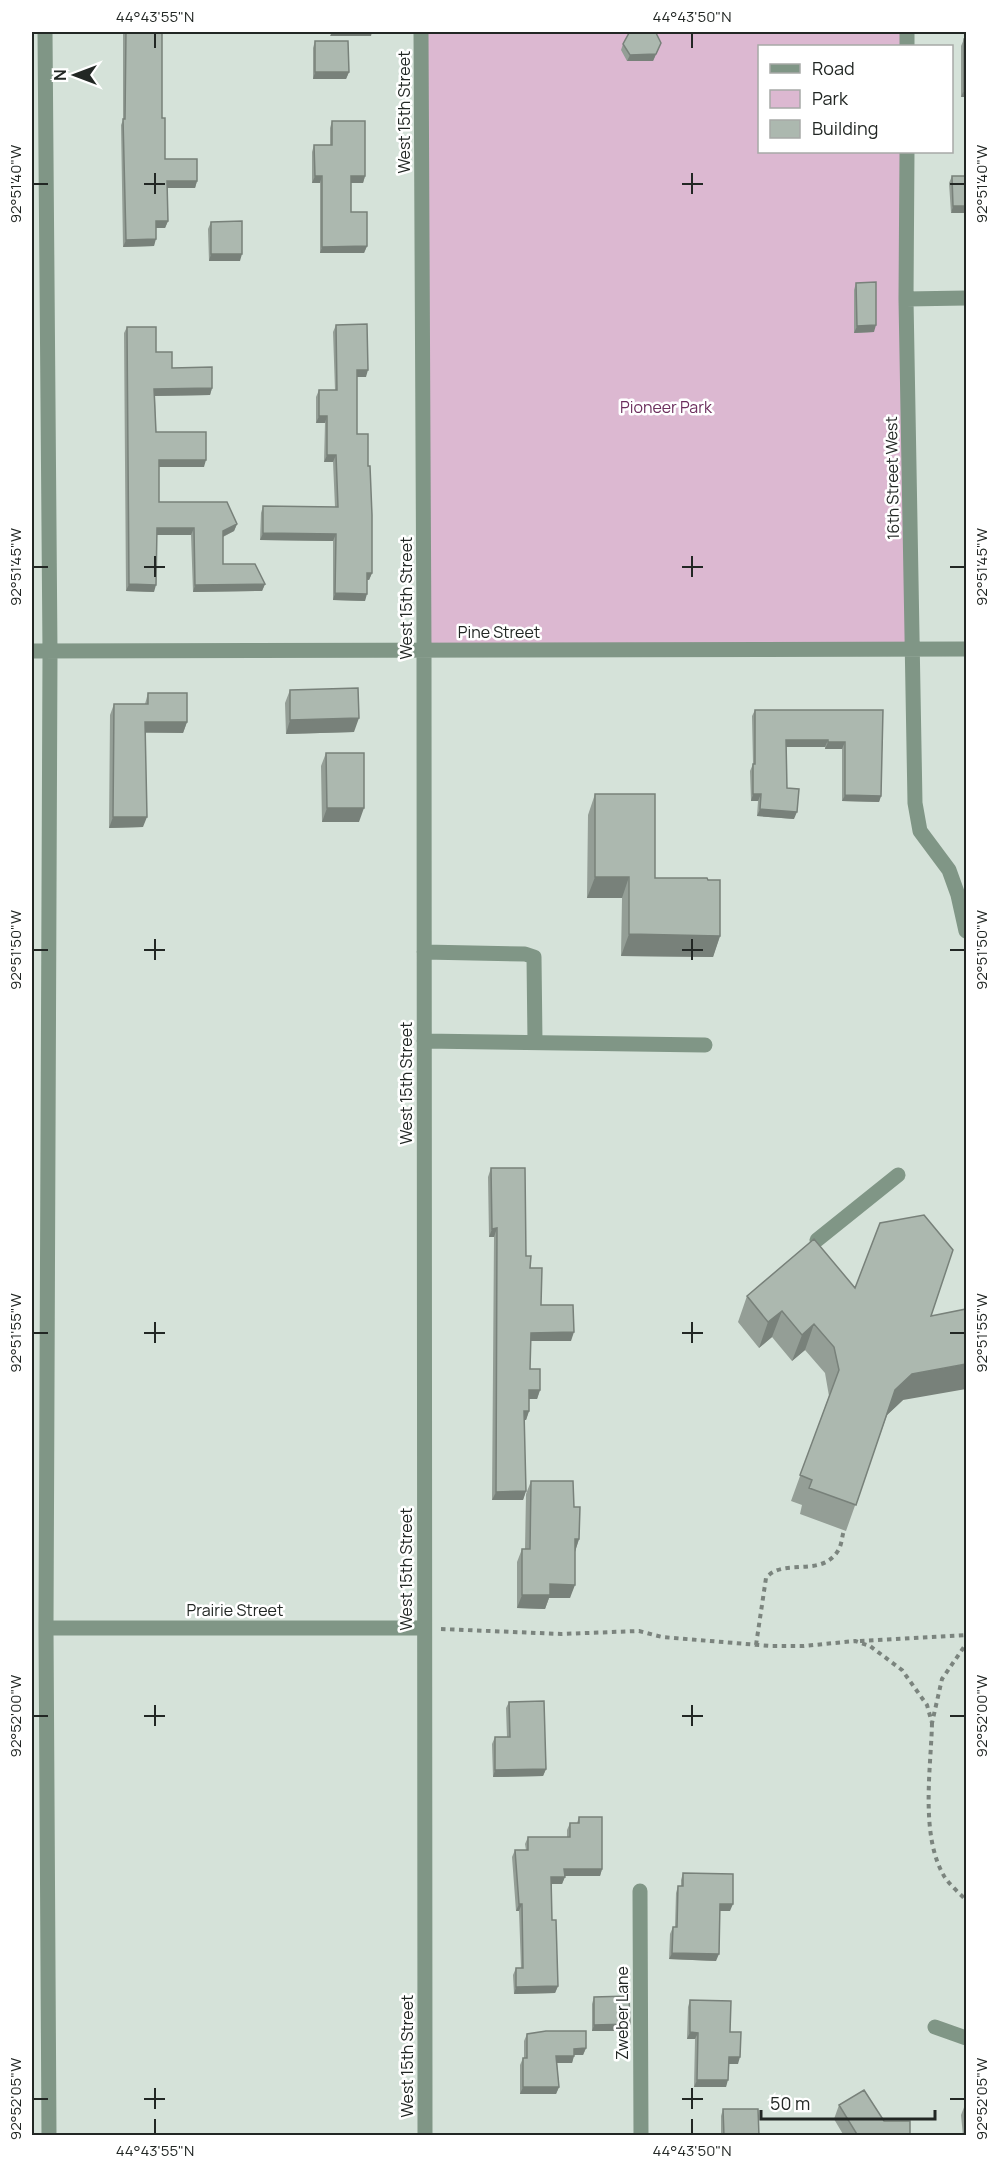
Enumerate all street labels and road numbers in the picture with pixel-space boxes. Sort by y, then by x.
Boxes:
street label: West 15th Street [393,51,415,173]
street label: 16th Street West [880,416,904,540]
street label: West 15th Street [395,537,417,659]
street label: Pine Street [458,621,540,643]
street label: West 15th Street [395,1022,417,1144]
street label: West 15th Street [395,1508,417,1630]
street label: Prairie Street [187,1599,283,1621]
street label: Zweber Lane [611,1966,633,2060]
street label: West 15th Street [396,1995,418,2117]

